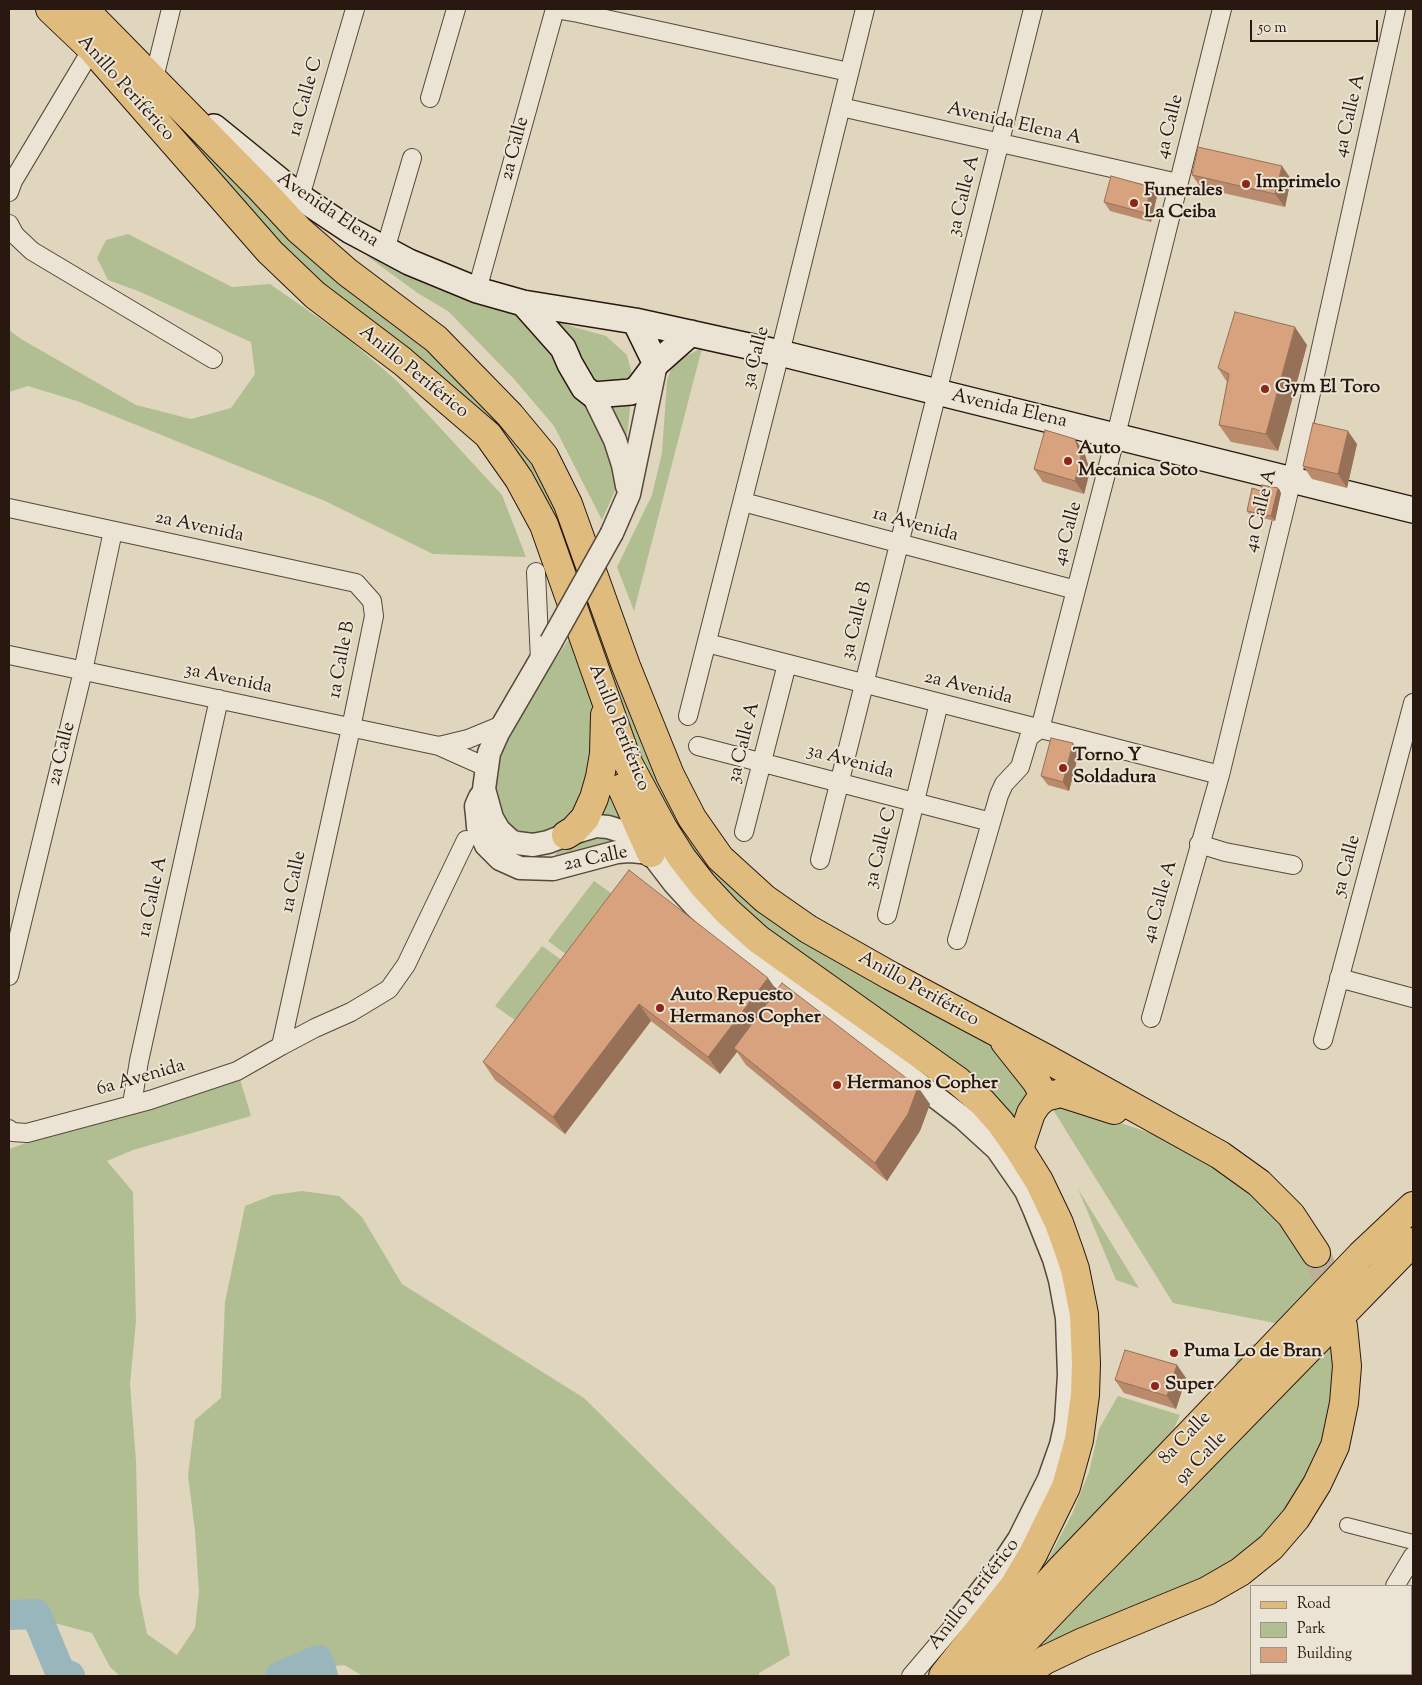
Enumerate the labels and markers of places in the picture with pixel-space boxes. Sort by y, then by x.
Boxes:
place label: Imprimelo [1256,173,1341,195]
marker: Imprimelo [1240,178,1252,190]
place label: Funerales La Ceiba [1144,181,1222,225]
marker: Funerales La Ceiba [1128,197,1140,209]
place label: Gym El Toro [1275,378,1380,400]
marker: Gym El Toro [1259,383,1271,395]
place label: Auto Mecanica Soto [1078,439,1198,483]
marker: Auto Mecanica Soto [1062,455,1074,467]
place label: Torno Y Soldadura [1073,746,1156,790]
marker: Torno Y Soldadura [1057,762,1069,774]
place label: Auto Repuesto Hermanos Copher [670,986,821,1030]
marker: Auto Repuesto Hermanos Copher [654,1002,666,1014]
place label: Hermanos Copher [847,1074,998,1096]
marker: Hermanos Copher [831,1079,843,1091]
place label: Puma Lo de Bran [1184,1342,1322,1364]
marker: Puma Lo de Bran [1168,1347,1180,1359]
place label: Super [1165,1375,1214,1397]
marker: Super [1149,1380,1161,1392]

